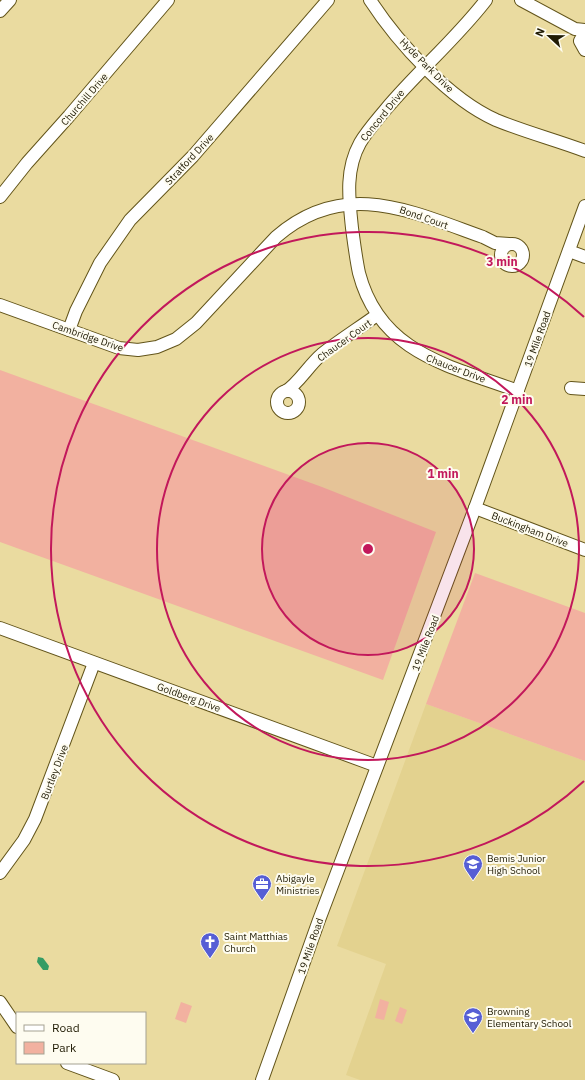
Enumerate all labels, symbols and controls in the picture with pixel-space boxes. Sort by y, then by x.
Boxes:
north arrow [529,16,569,56]
text: N [532,26,548,39]
street label: Hyde Park Drive [397,35,457,96]
street label: Churchill Drive [58,70,111,128]
street label: Concord Drive [357,86,408,144]
street label: Stratford Drive [162,131,217,188]
street label: Bond Court [398,203,450,232]
text: 3 min [486,254,518,269]
street label: 19 Mile Road [521,309,554,369]
street label: Chaucer Court [315,316,374,365]
street label: Cambridge Drive [51,318,126,355]
street label: Chaucer Drive [424,351,488,386]
text: 2 min [501,392,533,407]
text: 1 min [427,466,459,481]
street label: Buckingham Drive [490,509,571,550]
centre of rings [361,542,375,556]
street label: 19 Mile Road [409,614,442,673]
street label: Goldberg Drive [155,680,223,715]
street label: Burtley Drive [38,742,71,802]
place label: Bemis Junior High School [487,852,546,877]
school or university icon: Bemis Junior High School [462,853,484,881]
place label: Abigayle Ministries [276,872,320,897]
office icon: Abigayle Ministries [251,873,273,901]
street label: 19 Mile Road [295,916,326,976]
place label: Saint Matthias Church [224,930,288,955]
church icon: Saint Matthias Church [199,931,221,959]
place label: Browning Elementary School [487,1005,572,1030]
school or university icon: Browning Elementary School [462,1006,484,1034]
legend [16,1012,146,1064]
text: Road [52,1020,80,1035]
text: Park [52,1040,77,1055]

